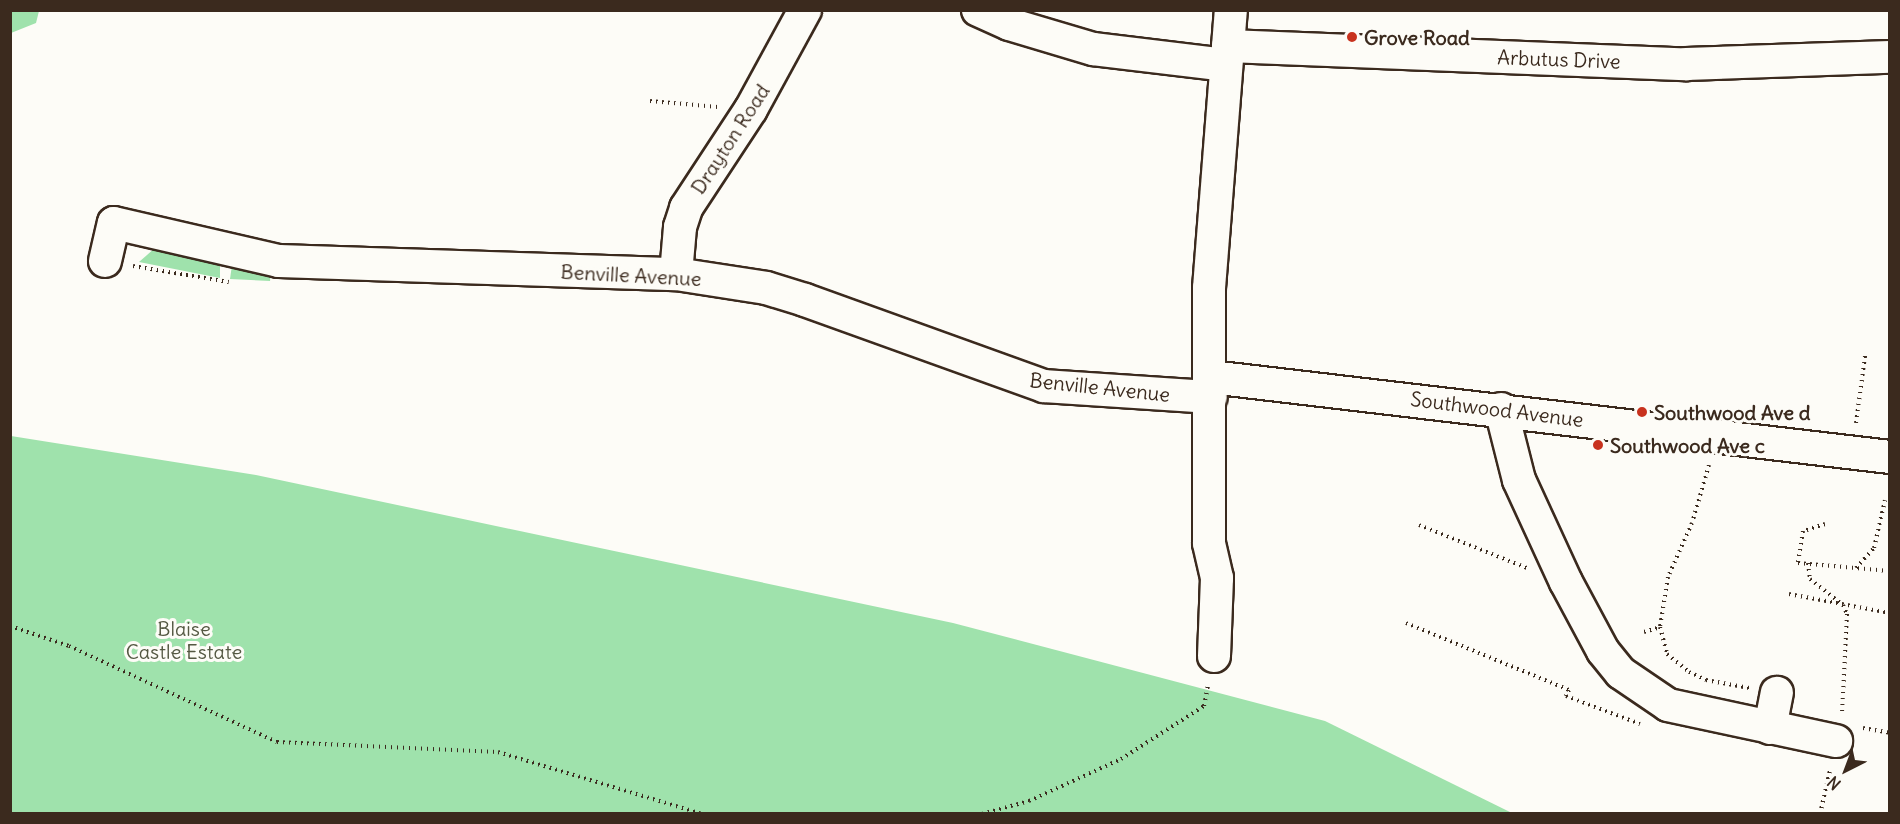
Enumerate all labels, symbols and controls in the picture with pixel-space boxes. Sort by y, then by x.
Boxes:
place label: Grove Road [1364,25,1470,49]
marker: Grove Road [1345,30,1359,44]
street label: Arbutus Drive [1497,45,1621,73]
street label: Drayton Road [686,80,774,198]
street label: Benville Avenue [560,259,702,291]
street label: Benville Avenue [1029,368,1171,406]
street label: Southwood Avenue [1409,386,1585,432]
place label: Southwood Ave d [1654,400,1811,424]
marker: Southwood Ave d [1635,405,1649,419]
place label: Southwood Ave c [1610,433,1765,457]
marker: Southwood Ave c [1591,438,1605,452]
park label: Blaise Castle Estate [126,617,242,664]
north arrow [1816,740,1876,800]
text: N [1823,772,1845,795]

